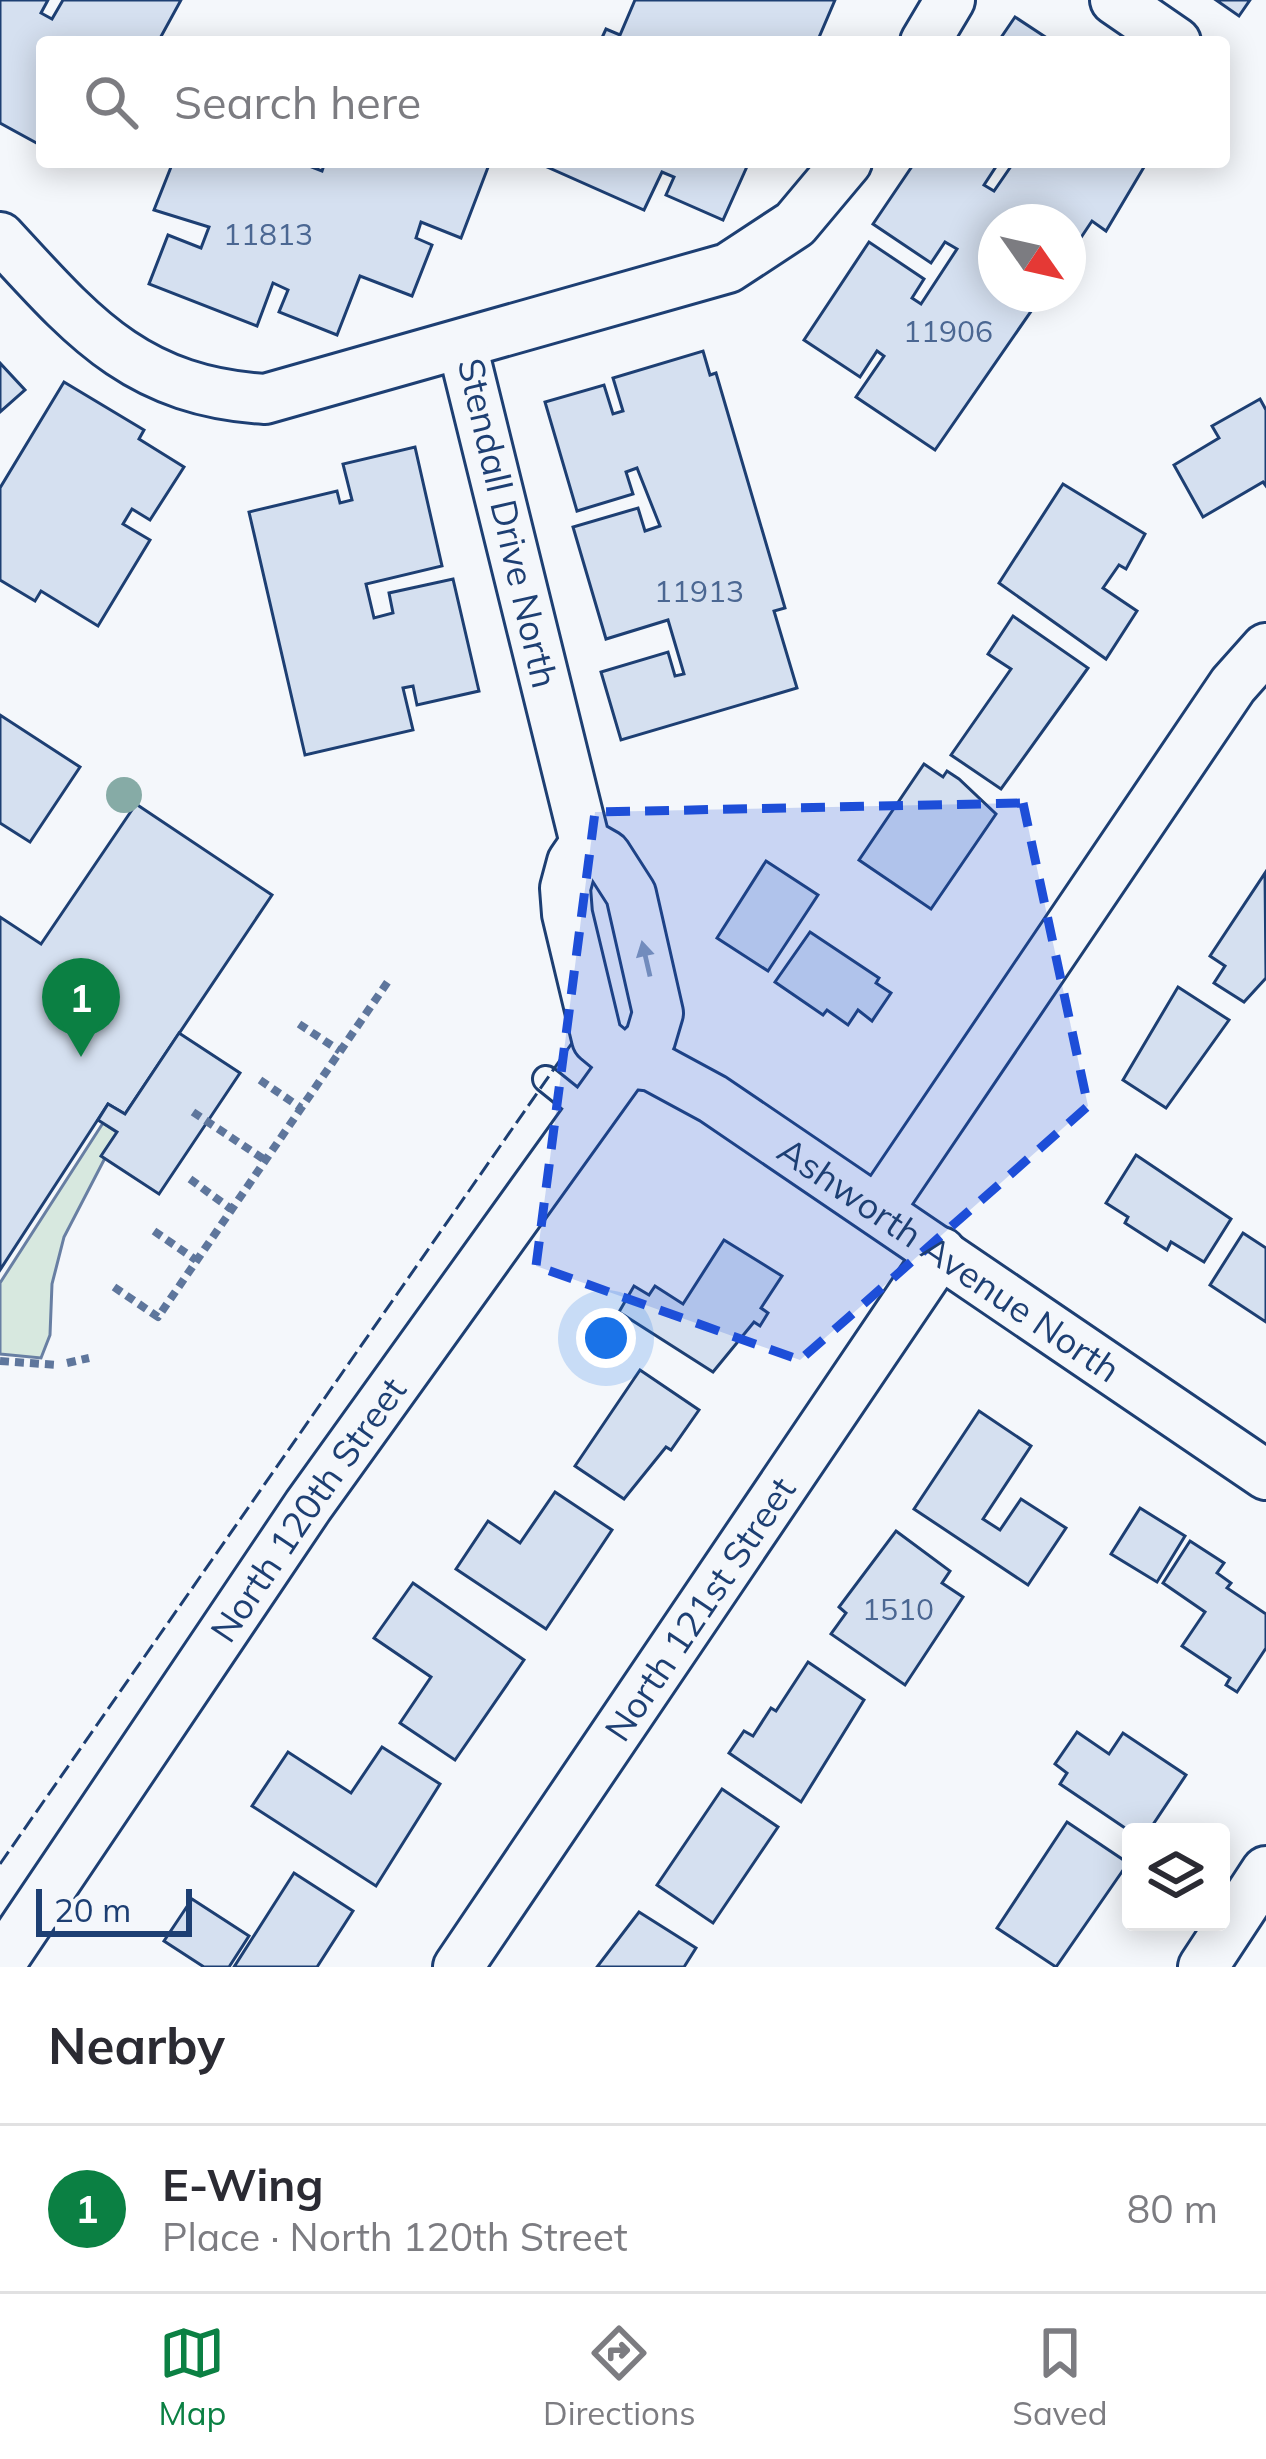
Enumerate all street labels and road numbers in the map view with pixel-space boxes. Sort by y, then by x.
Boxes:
street label: Stendall Drive North [449,354,568,692]
street label: Ashworth Avenue North [770,1127,1129,1391]
street label: North 120th Street [200,1368,415,1650]
street label: North 121st Street [594,1468,804,1749]

